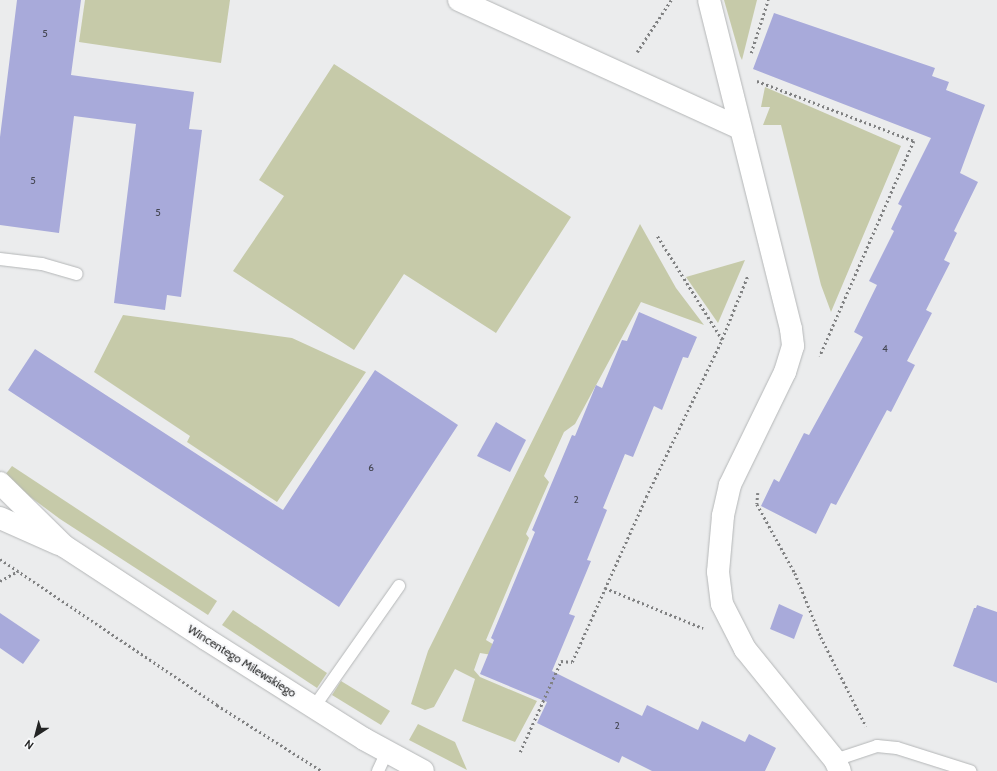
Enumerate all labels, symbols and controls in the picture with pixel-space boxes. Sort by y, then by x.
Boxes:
house number: 5 [42,28,48,40]
house number: 5 [30,175,36,187]
house number: 5 [155,207,161,219]
house number: 4 [882,343,888,355]
house number: 6 [368,462,374,474]
house number: 2 [573,494,579,506]
street label: Wincentego Milewskiego [185,622,299,700]
north arrow [16,715,56,755]
house number: 2 [614,720,620,732]
text: N [22,737,36,753]

